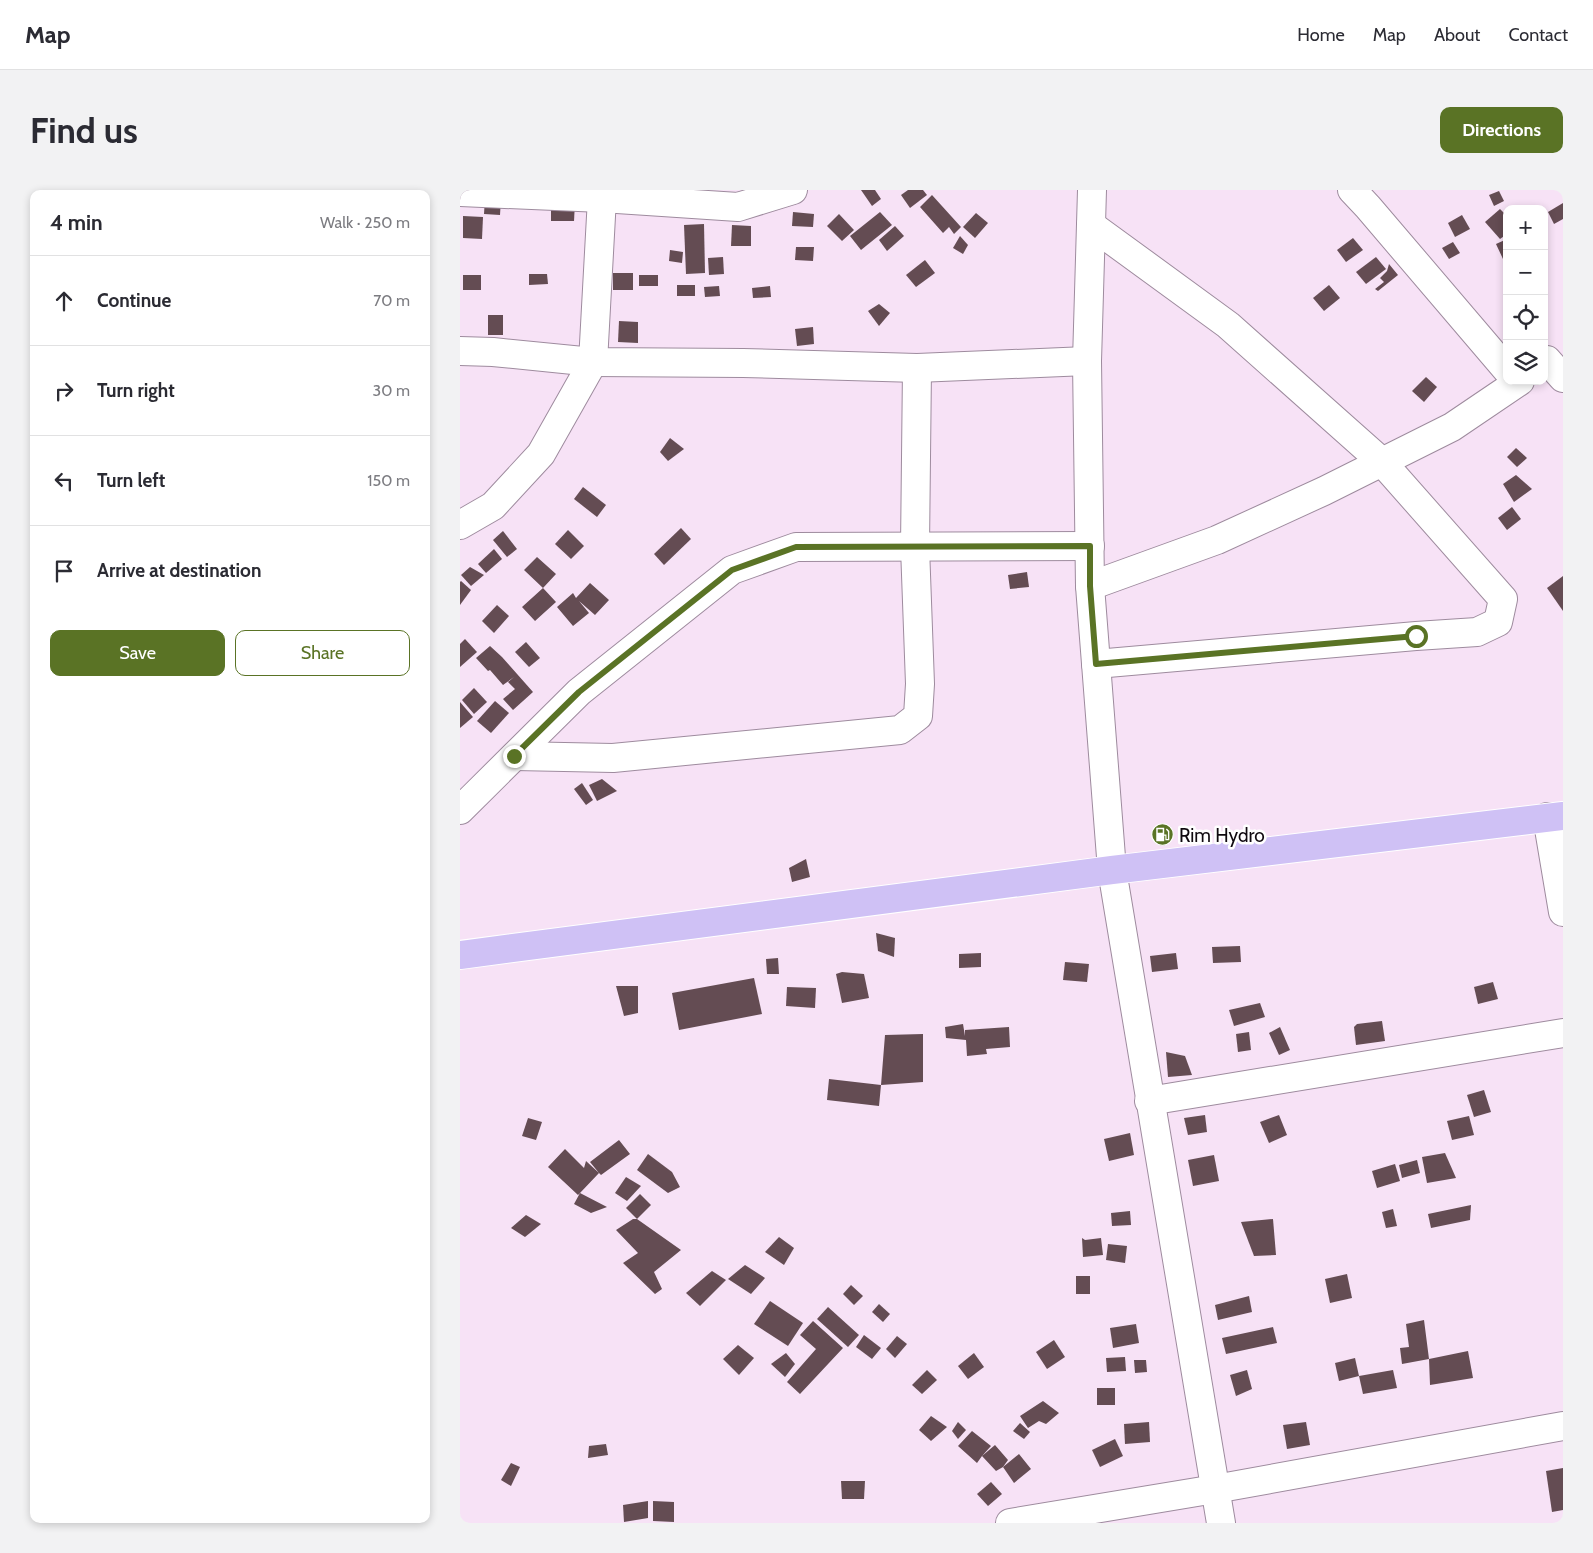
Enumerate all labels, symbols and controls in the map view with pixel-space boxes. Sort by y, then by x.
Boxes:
text: Map [25,20,71,49]
text: Home [1297,24,1345,46]
text: Map [1373,24,1406,46]
text: About [1434,24,1480,46]
text: Contact [1508,24,1568,46]
button: Directions [1440,107,1563,153]
text: Find us [30,109,138,152]
map controls [1503,205,1548,385]
button: + [1503,205,1548,250]
text: 4 min [50,210,103,235]
text: Walk · 250 m [320,213,410,232]
button: − [1503,250,1548,295]
icon: ahead [50,287,78,315]
text: Continue [97,289,171,312]
text: 70 m [373,291,410,310]
button: locate [1503,295,1548,340]
button: layers [1503,340,1548,385]
icon: right [50,377,78,405]
text: Turn right [97,379,175,402]
text: 30 m [373,381,410,400]
icon: left [50,467,78,495]
text: Turn left [97,469,165,492]
text: 150 m [367,471,410,490]
icon: arrive [50,557,78,585]
text: Arrive at destination [97,559,261,582]
route start [1405,625,1428,648]
button: Save [50,630,225,676]
button: Share [235,630,410,676]
route end [503,745,526,768]
fuel station icon: Rim Hydro [1151,823,1175,847]
place label: Rim Hydro [1179,824,1265,847]

